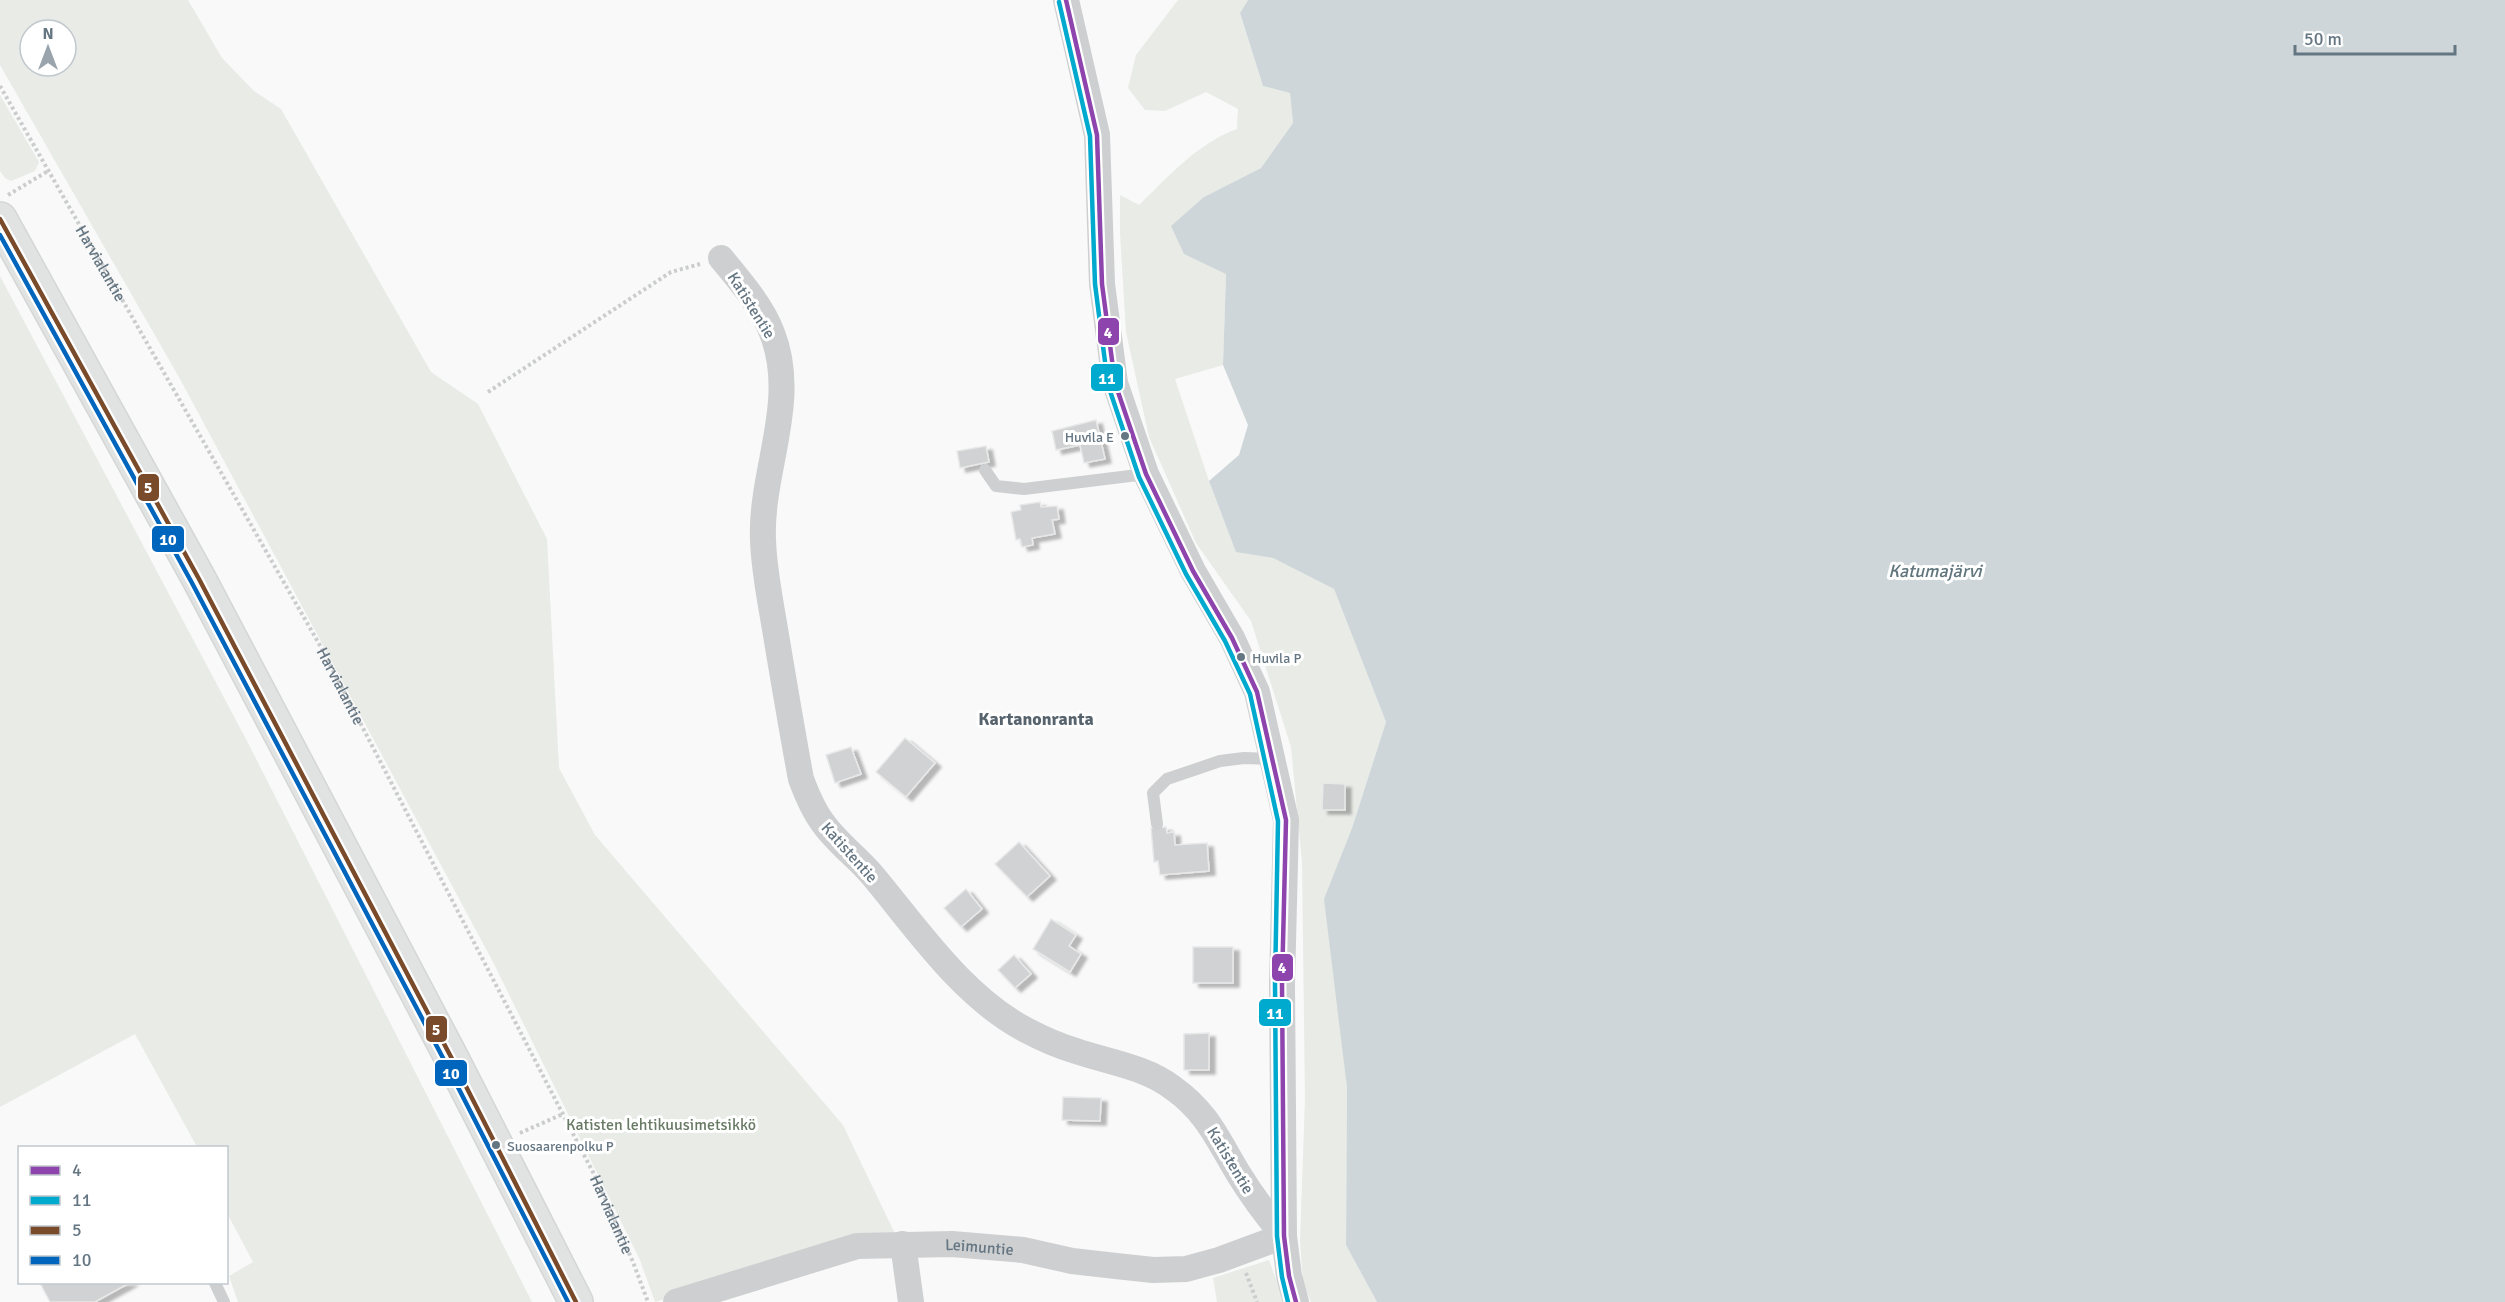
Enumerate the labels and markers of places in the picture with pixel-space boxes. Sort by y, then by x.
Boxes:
place label: Huvila E [1065,429,1114,446]
marker: Huvila E [1119,430,1131,442]
place label: Huvila P [1252,650,1301,667]
marker: Huvila P [1235,651,1247,663]
place label: Suosaarenpolku P [507,1138,614,1155]
marker: Suosaarenpolku P [490,1139,502,1151]

